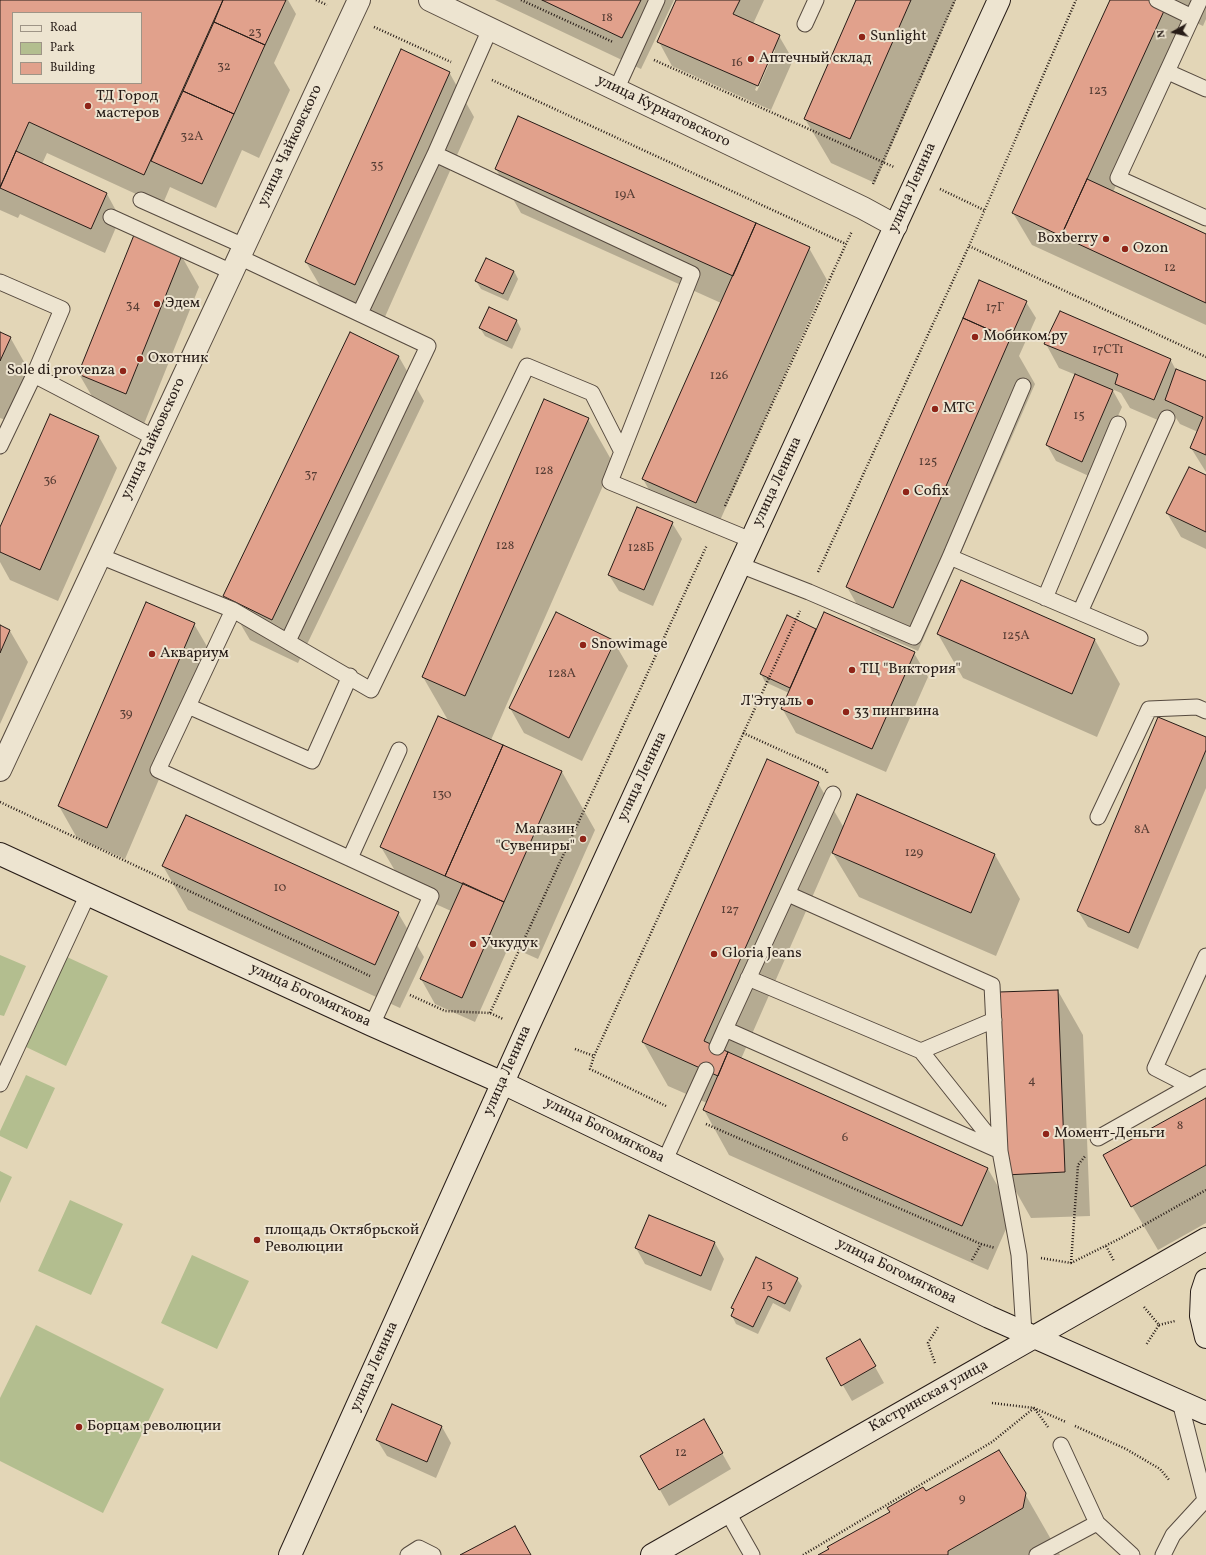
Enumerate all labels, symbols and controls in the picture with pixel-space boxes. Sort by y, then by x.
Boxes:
house number: 18 [601,11,613,27]
legend [12,12,142,84]
north arrow [1154,12,1194,52]
text: Road [50,20,77,36]
house number: 23 [248,26,262,42]
place label: Sunlight [870,28,927,46]
text: N [1154,29,1170,39]
marker: Sunlight [857,32,867,42]
text: Park [50,40,75,56]
place label: Аптечный склад [759,50,872,68]
marker: Аптечный склад [746,54,756,64]
house number: 16 [731,56,743,72]
text: Building [50,60,95,76]
house number: 32 [217,60,231,76]
street label: улица Курнатовского [593,72,733,152]
street label: улица Чайковского [255,82,327,210]
house number: 123 [1089,84,1107,100]
place label: ТД Город мастеров [96,88,159,123]
marker: ТД Город мастеров [83,101,93,111]
house number: 32А [181,130,203,146]
street label: улица Ленина [885,140,941,236]
house number: 35 [371,159,383,175]
house number: 19А [615,188,635,204]
place label: Boxberry [1037,230,1098,248]
marker: Boxberry [1101,234,1111,244]
place label: Ozon [1133,240,1168,258]
marker: Ozon [1120,244,1130,254]
house number: 12 [1164,261,1176,277]
place label: Эдем [165,295,200,313]
house number: 34 [126,299,140,315]
marker: Эдем [152,299,162,309]
house number: 17Г [986,301,1004,317]
place label: Мобиком.ру [983,328,1068,346]
marker: Мобиком.ру [970,332,980,342]
house number: 17СТ1 [1092,343,1124,359]
place label: Охотник [148,350,208,368]
marker: Охотник [135,354,145,364]
place label: Sole di provenza [7,362,115,380]
marker: Sole di provenza [118,366,128,376]
house number: 126 [710,369,728,385]
street label: улица Чайковского [118,375,190,503]
place label: МТС [943,400,975,418]
marker: МТС [930,404,940,414]
house number: 15 [1073,409,1085,425]
street label: улица Ленина [749,434,807,530]
house number: 125 [919,455,937,471]
house number: 128 [535,464,553,480]
house number: 37 [305,468,317,484]
house number: 36 [43,474,57,490]
place label: Cofix [914,483,949,501]
marker: Cofix [901,487,911,497]
house number: 128 [496,539,514,555]
house number: 128Б [628,541,654,557]
house number: 125А [1002,629,1030,645]
place label: Snowimage [591,636,668,654]
marker: Snowimage [578,640,588,650]
place label: Аквариум [160,645,229,663]
marker: Аквариум [147,649,157,659]
place label: ТЦ "Виктория" [860,661,961,679]
marker: ТЦ "Виктория" [847,665,857,675]
house number: 128А [548,667,576,683]
place label: Л'Этуаль [741,693,802,711]
marker: Л'Этуаль [805,697,815,707]
place label: 33 пингвина [854,703,939,721]
house number: 39 [119,707,133,723]
marker: 33 пингвина [841,707,851,717]
street label: улица Ленина [614,729,672,825]
house number: 130 [432,788,452,804]
place label: Магазин "Сувениры" [496,821,575,856]
house number: 8А [1134,823,1150,839]
marker: Магазин "Сувениры" [578,834,588,844]
house number: 129 [905,846,923,862]
house number: 10 [274,881,286,897]
house number: 127 [721,903,739,919]
place label: Учкудук [481,935,538,953]
marker: Учкудук [468,939,478,949]
place label: Gloria Jeans [722,945,802,963]
marker: Gloria Jeans [709,949,719,959]
street label: улица Богомягкова [247,960,373,1032]
street label: улица Ленина [480,1023,536,1119]
house number: 4 [1028,1074,1036,1090]
street label: улица Богомягкова [541,1094,667,1168]
house number: 8 [1177,1119,1183,1135]
place label: Момент-Деньги [1054,1125,1165,1143]
marker: Момент-Деньги [1041,1129,1051,1139]
house number: 6 [842,1131,848,1147]
place label: площадь Октябрьской Революции [265,1222,419,1257]
marker: площадь Октябрьской Революции [252,1235,262,1245]
street label: улица Богомягкова [833,1235,959,1309]
house number: 13 [761,1279,773,1295]
street label: улица Ленина [347,1319,403,1415]
street label: Кастринская улица [866,1357,992,1437]
place label: Борцам революции [87,1418,221,1436]
marker: Борцам революции [74,1422,84,1432]
house number: 12 [675,1446,687,1462]
house number: 9 [959,1492,965,1508]

